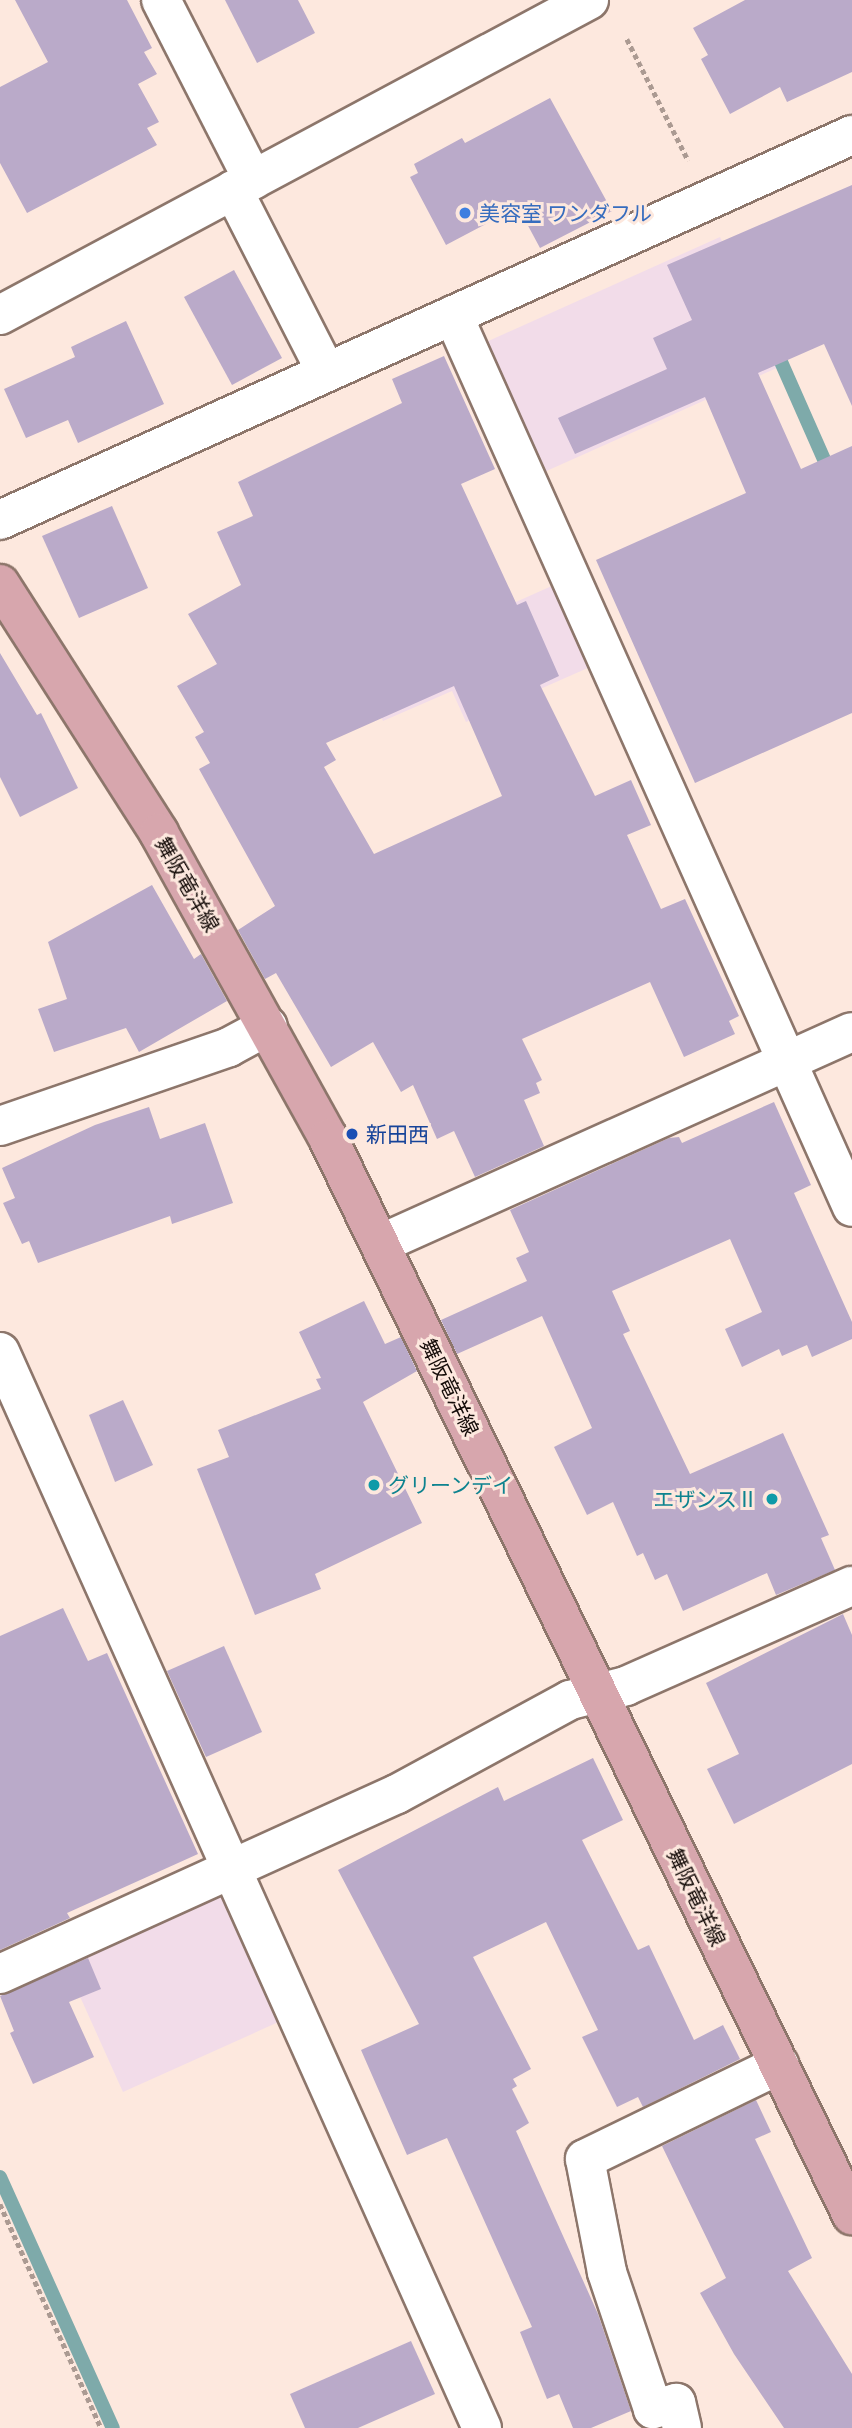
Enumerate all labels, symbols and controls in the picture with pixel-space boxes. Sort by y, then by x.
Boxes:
place label: 美容室 ワンダフル [479,200,652,226]
marker: 美容室 ワンダフル [457,205,473,221]
street label: 舞阪竜洋線 [151,832,225,936]
place label: 新田西 [366,1121,429,1147]
marker: 新田西 [344,1126,360,1142]
street label: 舞阪竜洋線 [416,1334,484,1440]
place label: グリーンデイ [388,1472,514,1498]
marker: グリーンデイ [366,1477,382,1493]
place label: エザンスⅡ [653,1486,758,1512]
marker: エザンスⅡ [764,1491,780,1507]
street label: 舞阪竜洋線 [663,1844,731,1950]

